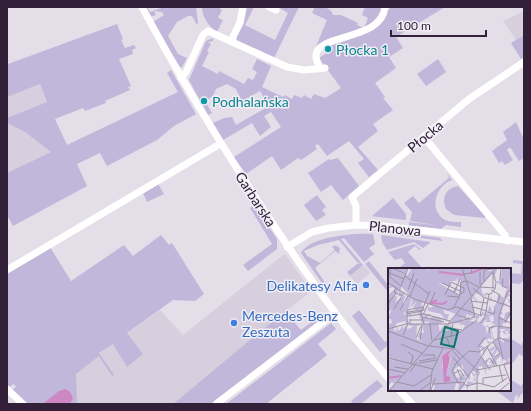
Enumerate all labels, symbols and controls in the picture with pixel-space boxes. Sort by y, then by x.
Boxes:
scale bar [391,12,486,38]
text: 100 m [397,18,431,33]
place label: Płocka 1 [336,41,389,58]
marker: Płocka 1 [323,44,333,54]
place label: Podhalańska [212,93,289,110]
marker: Podhalańska [199,96,209,106]
street label: Płocka [404,116,446,156]
street label: Garbarska [232,168,280,230]
street label: Planowa [368,217,422,239]
inset map [388,268,511,391]
place label: Delikatesy Alfa [267,277,358,294]
marker: Delikatesy Alfa [361,280,371,290]
place label: Mercedes-Benz Zeszuta [242,307,338,340]
marker: Mercedes-Benz Zeszuta [229,318,239,328]

